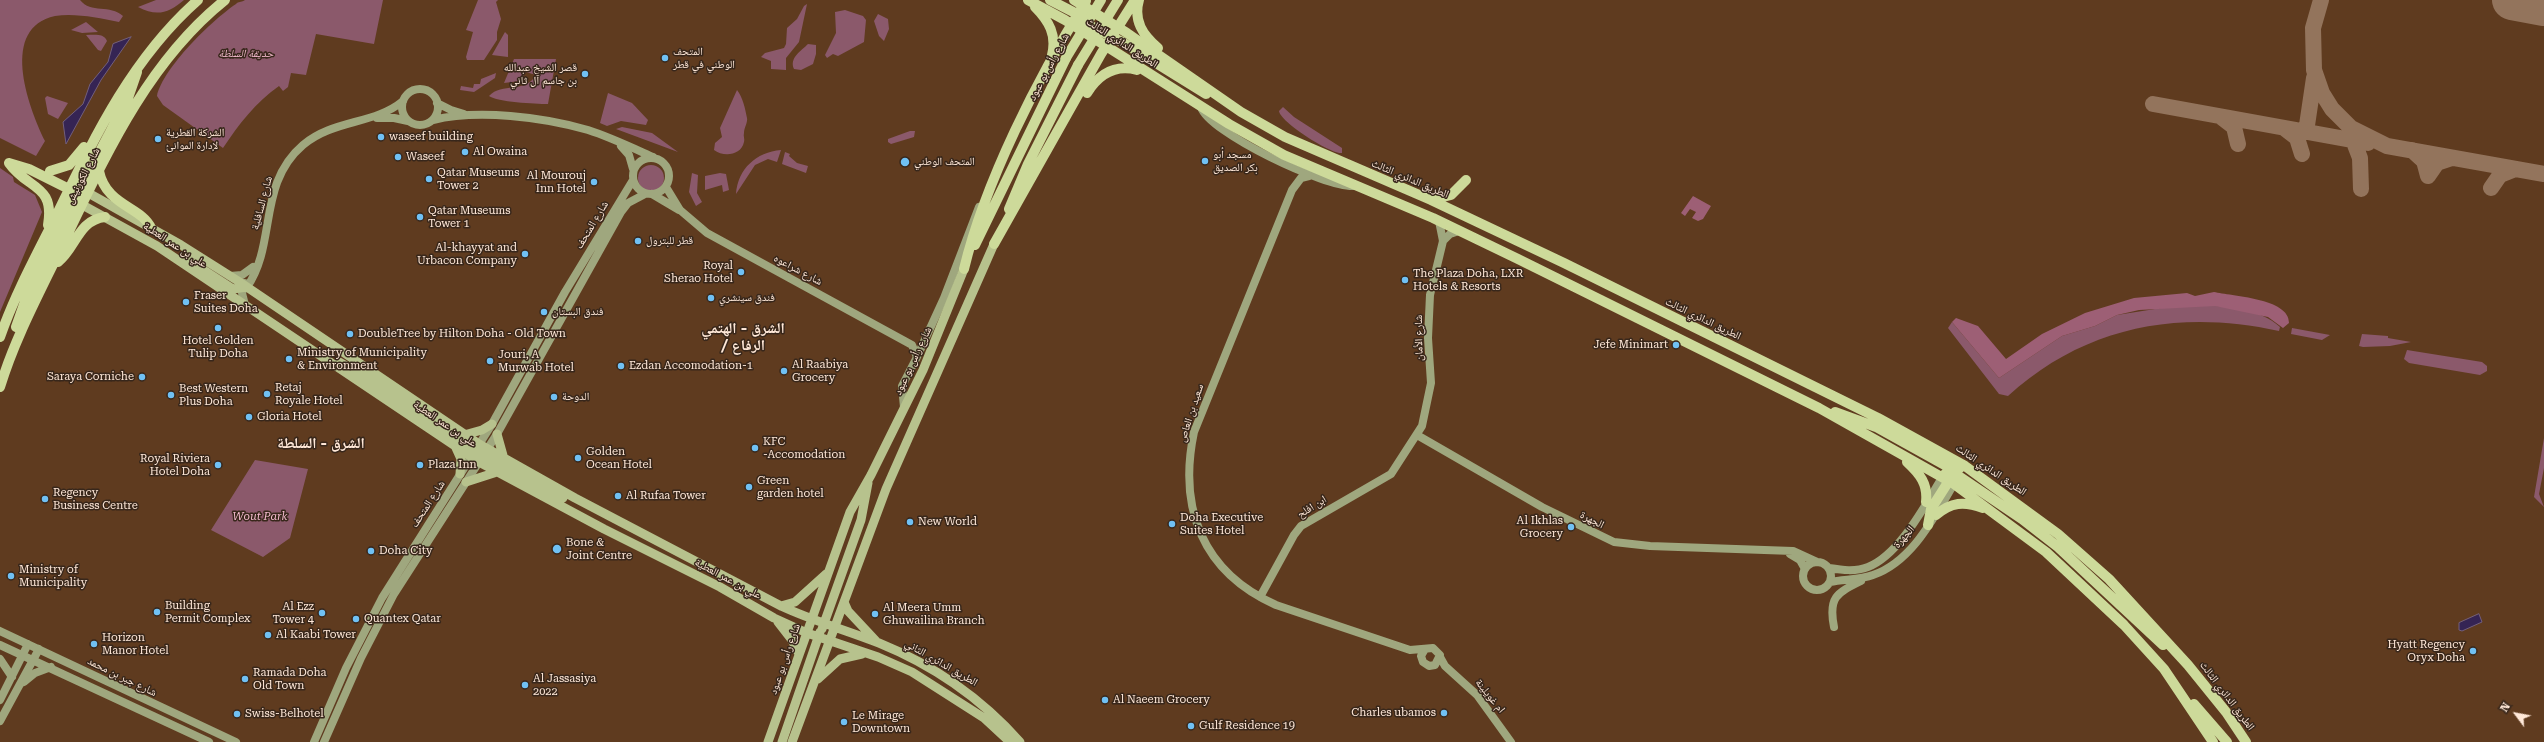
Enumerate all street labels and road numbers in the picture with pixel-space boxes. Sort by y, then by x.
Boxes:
street label: الطريق الدائري الثالث [1084,15,1160,71]
street label: شارع رأس بو عبود [1026,31,1072,103]
street label: شارع الكورنيش [63,146,103,206]
street label: الطريق الدائري الثالث [1369,157,1451,201]
street label: شارع السافلية [249,175,275,231]
street label: شارع المتحف [573,199,611,251]
street label: علي بن عمر العطية [141,219,209,271]
street label: شارع شراعوه [771,252,825,288]
street label: الطريق الدائري الثالث [1663,295,1743,343]
street label: شارع الأمان [1412,315,1426,361]
street label: شارع رأس بو عبود [891,325,935,397]
street label: سعيد بن العاص [1175,382,1207,444]
street label: علي بن عمر العطية [411,398,479,450]
street label: الطريق الدائري الثالث [1953,441,2029,499]
street label: شارع المتحف [408,478,448,530]
street label: ابن افلح [1295,493,1329,521]
street label: الجهرة [1578,508,1606,532]
street label: الجهرة [1891,523,1917,551]
street label: علي بن عمر العطية [692,556,764,602]
street label: شارع رأس بو عبود [767,622,803,696]
street label: الطريق الدائري الثاني [902,637,980,689]
street label: شارع جبر بن محمد [85,655,159,699]
street label: الطريق الدائري الثالث [2197,659,2257,733]
street label: ام غويلينة [1472,676,1508,716]

